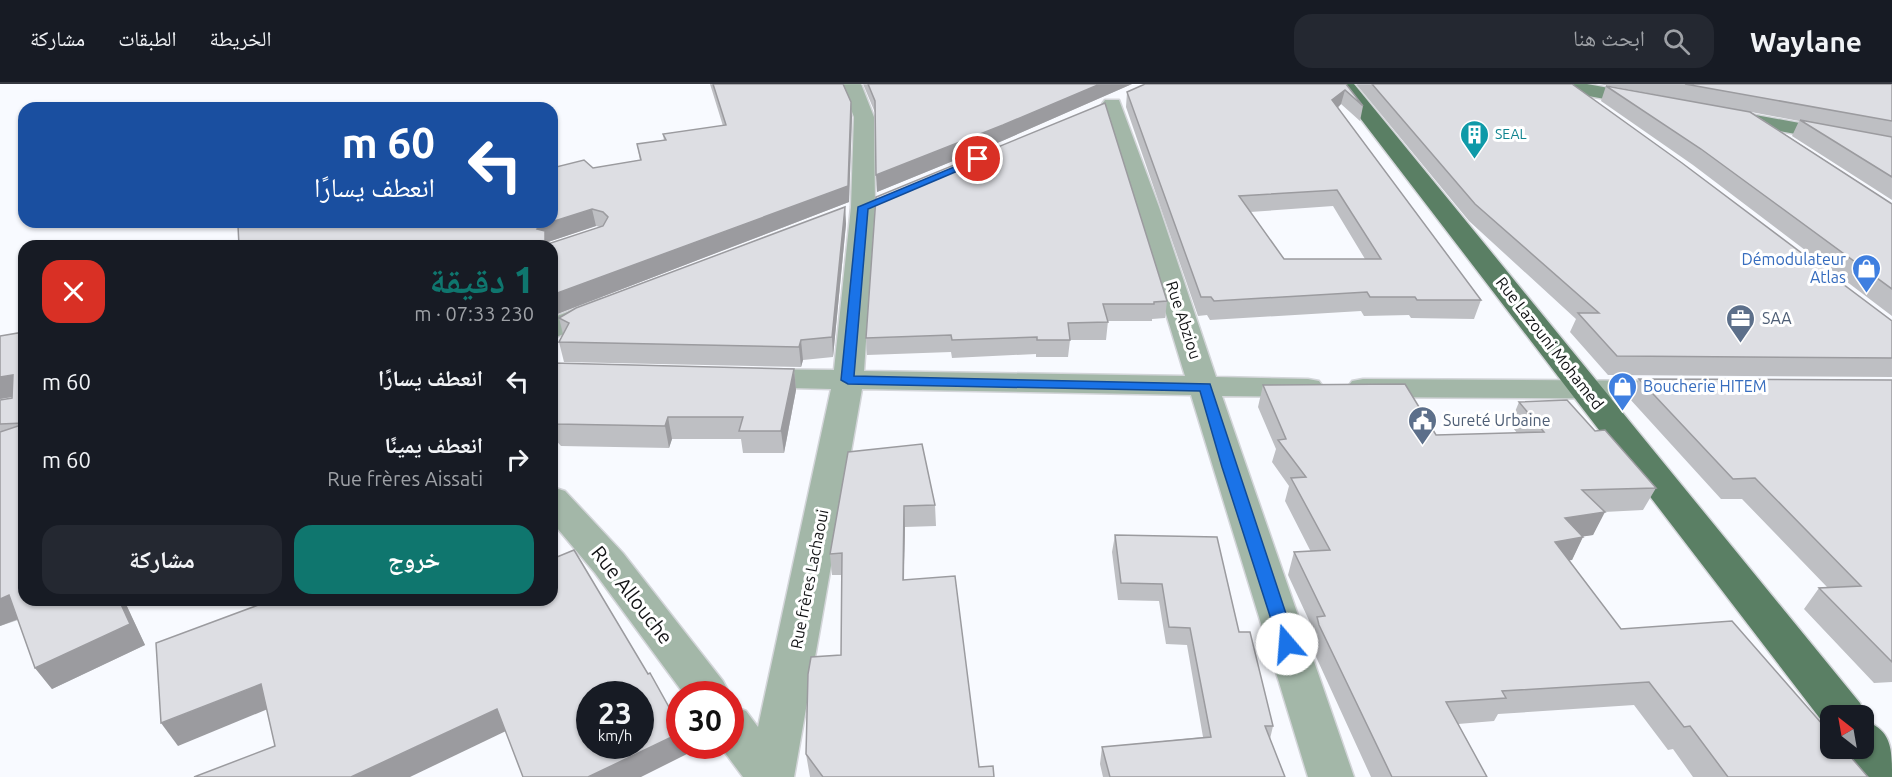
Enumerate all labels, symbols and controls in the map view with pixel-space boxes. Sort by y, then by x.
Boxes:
search box [1294,14,1714,68]
text: ابحث هنا [1573,25,1645,50]
icon: search [1660,25,1693,58]
text: مشاركة [30,26,85,50]
text: الطبقات [118,26,177,50]
text: الخريطة [210,26,271,50]
text: Waylane [1750,26,1862,57]
building icon: SEAL [1458,118,1490,160]
text: 60 m [341,119,435,166]
icon: left [456,126,534,204]
place label: SEAL [1495,126,1527,142]
pin [952,133,1003,184]
icon: arrive [961,142,994,175]
text: انعطف يسارًا [314,172,435,202]
place label: Démodulateur Atlas [1741,250,1846,286]
shop icon: Démodulateur Atlas [1851,252,1883,294]
text: 1 دقيقة [429,259,534,300]
button: close [42,260,105,323]
street label: Rue Lazouni Mohamed [1493,273,1607,413]
street label: Rue Abziou [1163,279,1205,361]
text: 230 m · 07:33 [414,302,534,325]
office icon: SAA [1725,302,1757,344]
place label: SAA [1762,309,1792,327]
text: انعطف يسارًا [378,365,483,390]
icon: left [501,365,534,398]
text: 60 m [42,369,91,394]
shop icon: Boucherie HITEM [1606,370,1638,412]
place label: Boucherie HITEM [1643,377,1767,395]
public building icon: Sureté Urbaine [1406,404,1438,446]
place label: Sureté Urbaine [1443,411,1551,429]
text: انعطف يمينًا [384,432,483,457]
icon: right [501,443,534,476]
text: 60 m [42,447,91,472]
text: Rue frères Aissati [327,467,483,490]
street label: Rue frères Lachaoui [787,508,831,650]
button: مشاركة [42,525,282,594]
button: خروج [294,525,534,594]
street label: Rue Allouche [587,541,678,648]
position arrow [1255,612,1319,676]
speed limit sign: 30 [666,681,744,759]
text: 23 [598,696,632,730]
north arrow [1820,705,1874,759]
map controls [1820,705,1874,759]
text: km/h [598,727,632,744]

